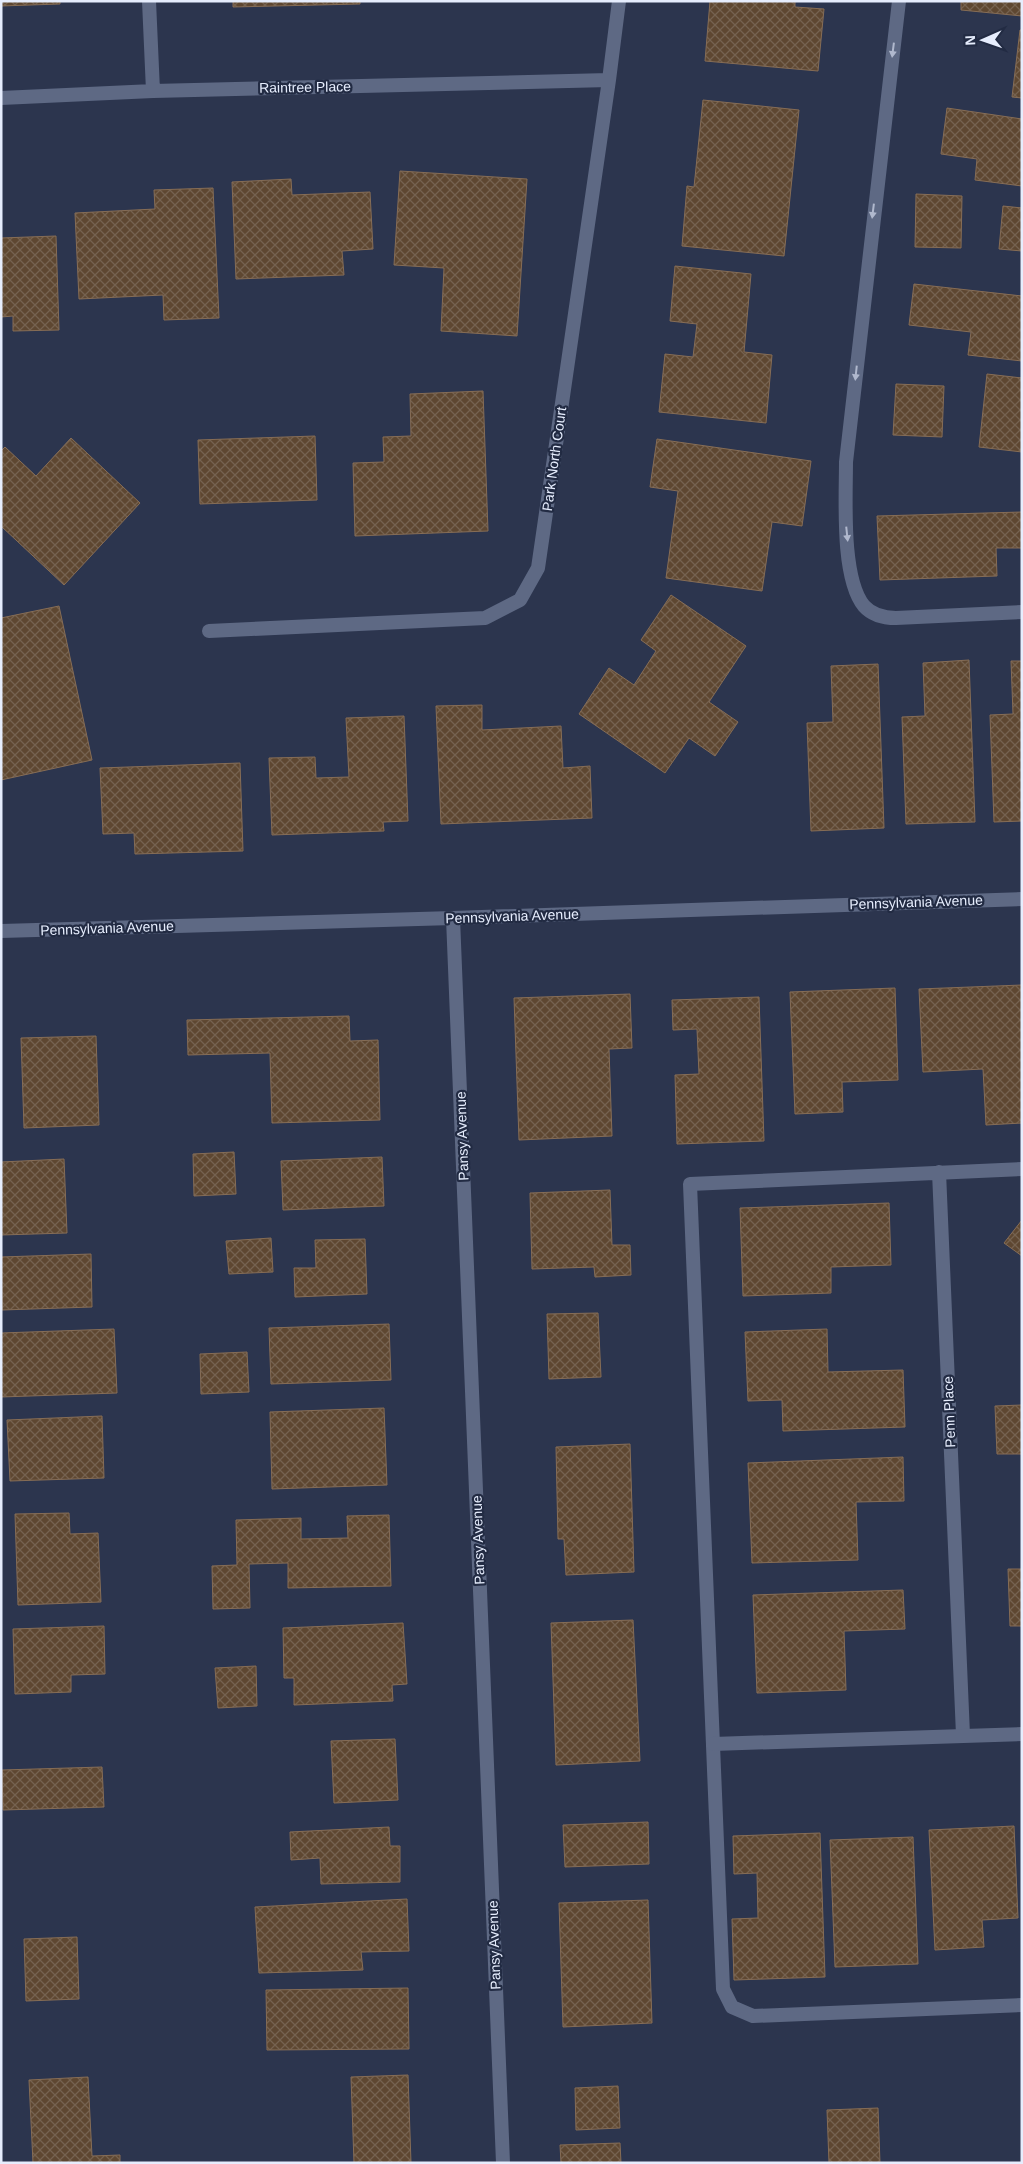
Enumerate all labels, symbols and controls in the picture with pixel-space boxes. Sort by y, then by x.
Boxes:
north arrow [958,15,1008,65]
text: N [962,35,978,46]
one-way arrow [889,42,897,58]
street label: Raintree Place [259,78,351,96]
one-way arrow [869,203,877,219]
one-way arrow [852,365,860,381]
street label: Park North Court [539,406,569,512]
one-way arrow [844,527,852,543]
street label: Pennsylvania Avenue [849,892,983,912]
street label: Pennsylvania Avenue [445,906,579,926]
street label: Pennsylvania Avenue [40,918,174,938]
street label: Pansy Avenue [452,1091,472,1181]
street label: Penn Place [940,1376,958,1448]
street label: Pansy Avenue [468,1495,488,1585]
street label: Pansy Avenue [484,1900,504,1990]

